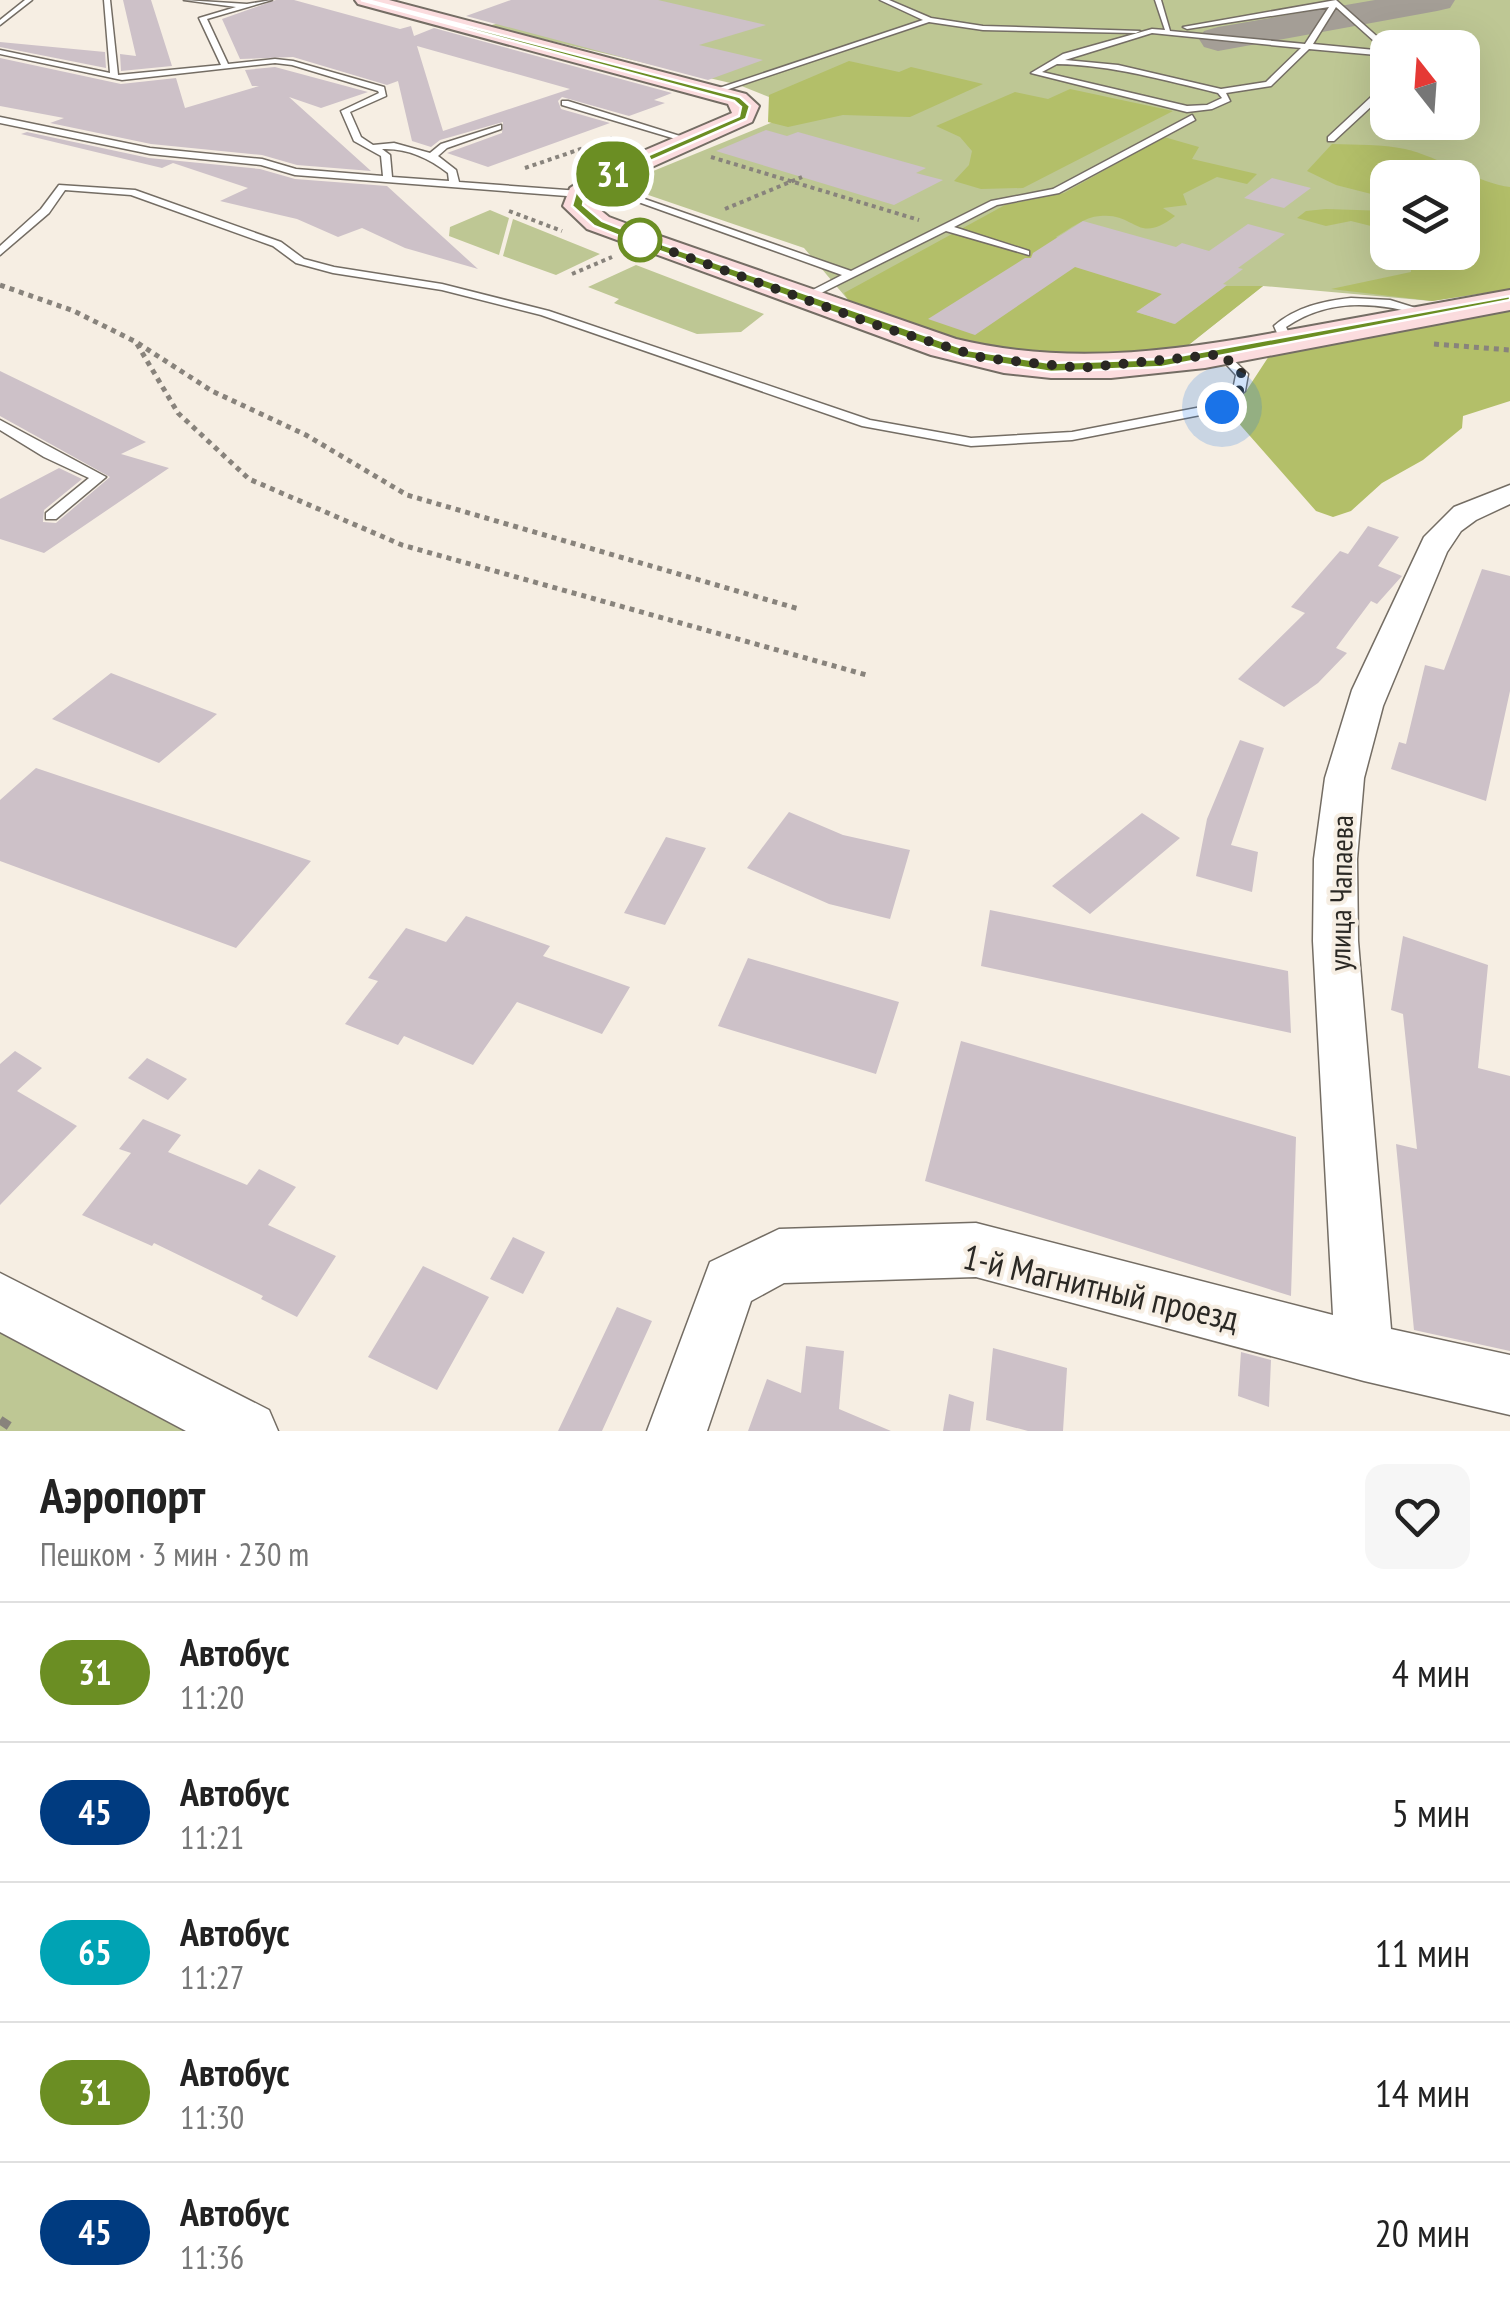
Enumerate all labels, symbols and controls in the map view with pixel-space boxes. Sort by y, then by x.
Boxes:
north arrow [1370,30,1480,140]
map controls [1370,30,1480,270]
line badge: 31 [568,142,658,206]
text: 31 [596,151,630,197]
button: layers [1370,160,1480,270]
unlabelled marker [619,219,661,261]
your location [1197,382,1247,432]
street label: улица Чапаева [1319,815,1361,971]
street label: 1-й Магнитный проезд [959,1233,1243,1341]
text: Аэропорт [40,1464,205,1526]
button: heart [1365,1464,1470,1569]
text: Пешком · 3 мин · 230 m [40,1533,309,1575]
text: Автобус [180,1627,290,1676]
text: 4 мин [1392,1648,1470,1697]
text: 31 [78,1649,112,1695]
text: 11:20 [180,1676,244,1718]
text: Автобус [180,1767,290,1816]
text: 5 мин [1392,1788,1470,1837]
text: 45 [78,1789,112,1835]
text: 11:21 [180,1816,244,1858]
text: Автобус [180,1907,290,1956]
text: 11 мин [1375,1928,1470,1977]
text: 65 [78,1929,112,1975]
text: 11:27 [180,1956,244,1998]
text: Автобус [180,2047,290,2096]
text: 14 мин [1375,2068,1470,2117]
text: 31 [78,2069,112,2115]
text: 11:30 [180,2096,244,2138]
text: Автобус [180,2187,290,2236]
text: 20 мин [1375,2208,1470,2257]
text: 45 [78,2209,112,2255]
text: 11:36 [180,2236,244,2278]

